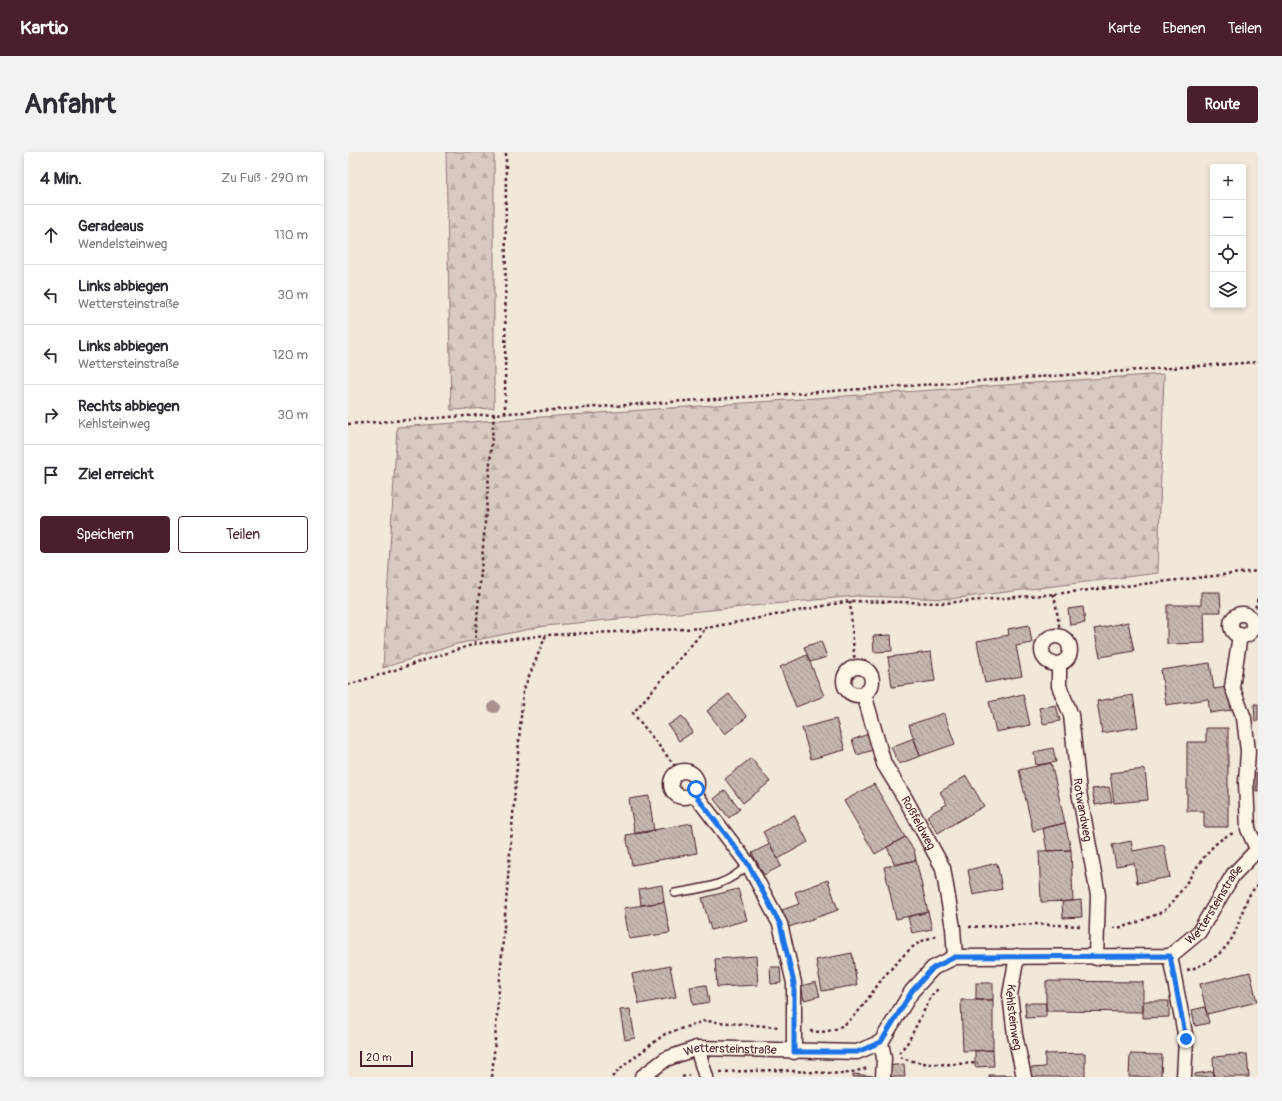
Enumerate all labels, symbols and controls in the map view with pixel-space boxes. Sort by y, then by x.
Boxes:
text: Kartio [20,16,68,40]
text: Karte [1108,20,1141,37]
text: Ebenen [1163,20,1206,37]
text: Teilen [1228,20,1262,37]
button: Route [1187,86,1258,123]
text: Anfahrt [24,87,116,122]
map controls [1210,164,1246,308]
button: + [1210,164,1246,200]
text: 4 Min. [40,168,82,189]
text: Zu Fuß · 290 m [221,170,308,186]
button: − [1210,200,1246,236]
text: Geradeaus [78,217,144,236]
icon: ahead [40,224,62,246]
text: 110 m [275,227,308,243]
text: Wendelsteinweg [78,236,167,252]
button: locate [1210,236,1246,272]
button: layers [1210,272,1246,308]
text: Links abbiegen [78,277,169,296]
icon: left [40,284,62,306]
text: 30 m [278,287,308,303]
text: Wettersteinstraße [78,296,179,312]
text: Links abbiegen [78,337,169,356]
icon: left [40,344,62,366]
text: 120 m [272,347,308,363]
text: Wettersteinstraße [78,356,179,372]
text: Rechts abbiegen [78,397,180,416]
icon: right [40,404,62,426]
text: 30 m [278,407,308,423]
text: Kehlsteinweg [78,416,150,432]
icon: arrive [40,464,62,486]
text: Ziel erreicht [78,465,154,484]
button: Speichern [40,516,170,553]
button: Teilen [178,516,308,553]
street label: Rotwandweg [1070,777,1095,843]
route start [687,780,705,798]
street label: Roßfeldweg [897,794,939,853]
street label: Wettersteinstraße [1182,862,1247,948]
street label: Kehlsteinweg [1002,983,1025,1052]
route end [1177,1030,1195,1048]
street label: Wettersteinstraße [682,1041,777,1060]
scale bar [360,1049,413,1068]
text: 20 m [366,1051,392,1064]

